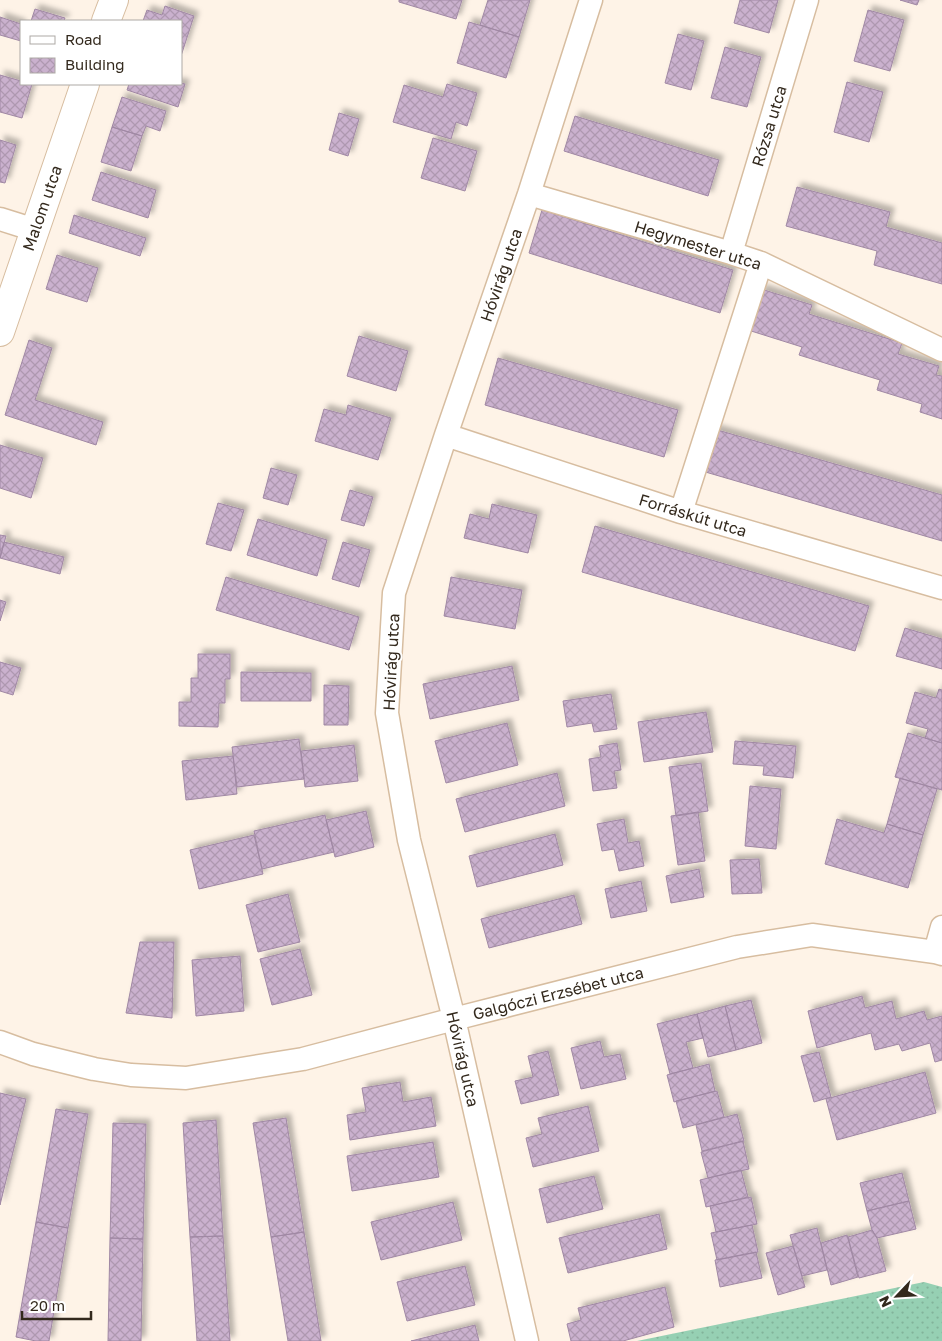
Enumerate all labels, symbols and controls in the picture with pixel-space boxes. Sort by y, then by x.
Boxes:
legend [20,20,182,85]
text: Road [65,30,102,48]
text: Building [65,55,125,73]
street label: Rózsa utca [747,83,791,169]
street label: Malom utca [18,162,66,254]
street label: Hegymester utca [632,216,764,274]
street label: Hóvirág utca [476,226,526,324]
street label: Forráskút utca [637,489,749,541]
street label: Hóvirág utca [378,613,404,711]
street label: Galgóczi Erzsébet utca [471,962,645,1024]
street label: Hóvirág utca [442,1009,484,1109]
north arrow [872,1271,922,1321]
scale bar [22,1288,91,1320]
text: N [875,1293,895,1310]
text: 20 m [30,1296,65,1314]

